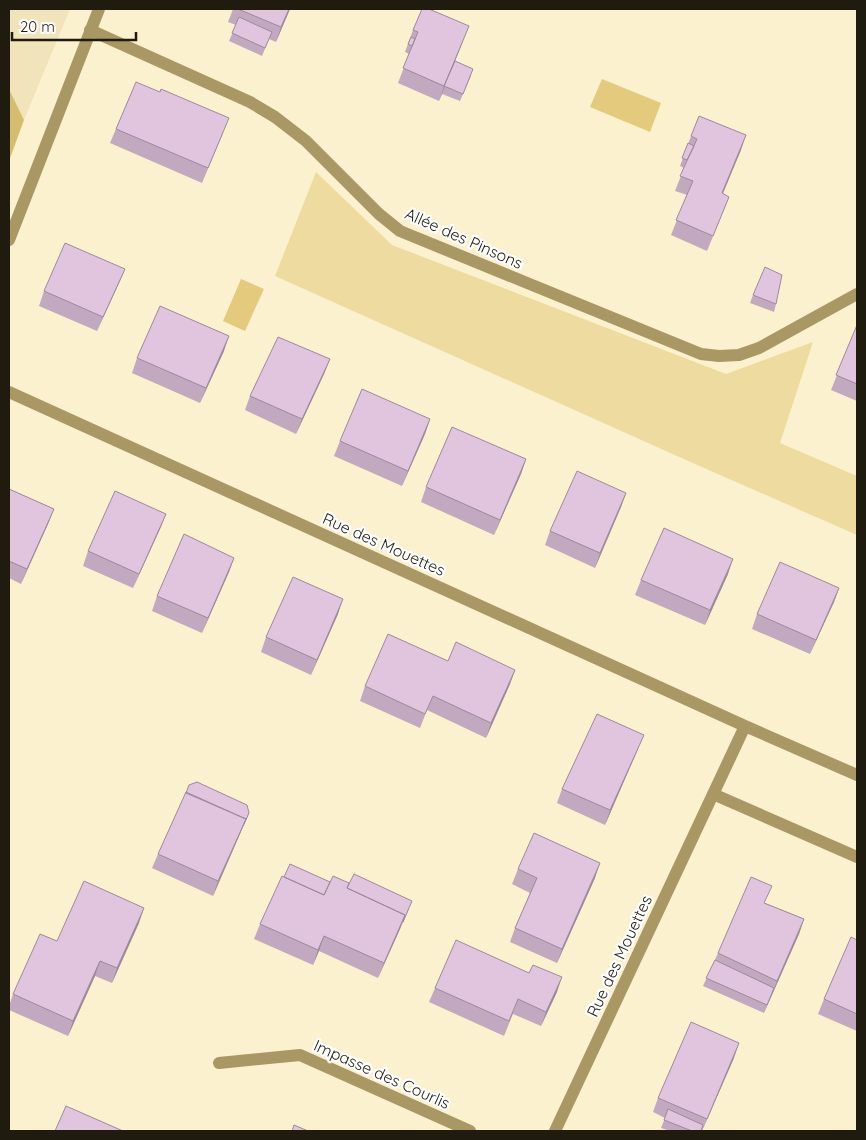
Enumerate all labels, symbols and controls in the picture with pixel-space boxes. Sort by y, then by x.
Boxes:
scale bar [12,10,136,42]
text: 20 m [20,17,55,36]
street label: Allée des Pinsons [402,203,526,273]
street label: Rue des Mouettes [320,508,448,580]
street label: Rue des Mouettes [582,892,656,1020]
street label: Impasse des Courlis [311,1035,453,1113]

